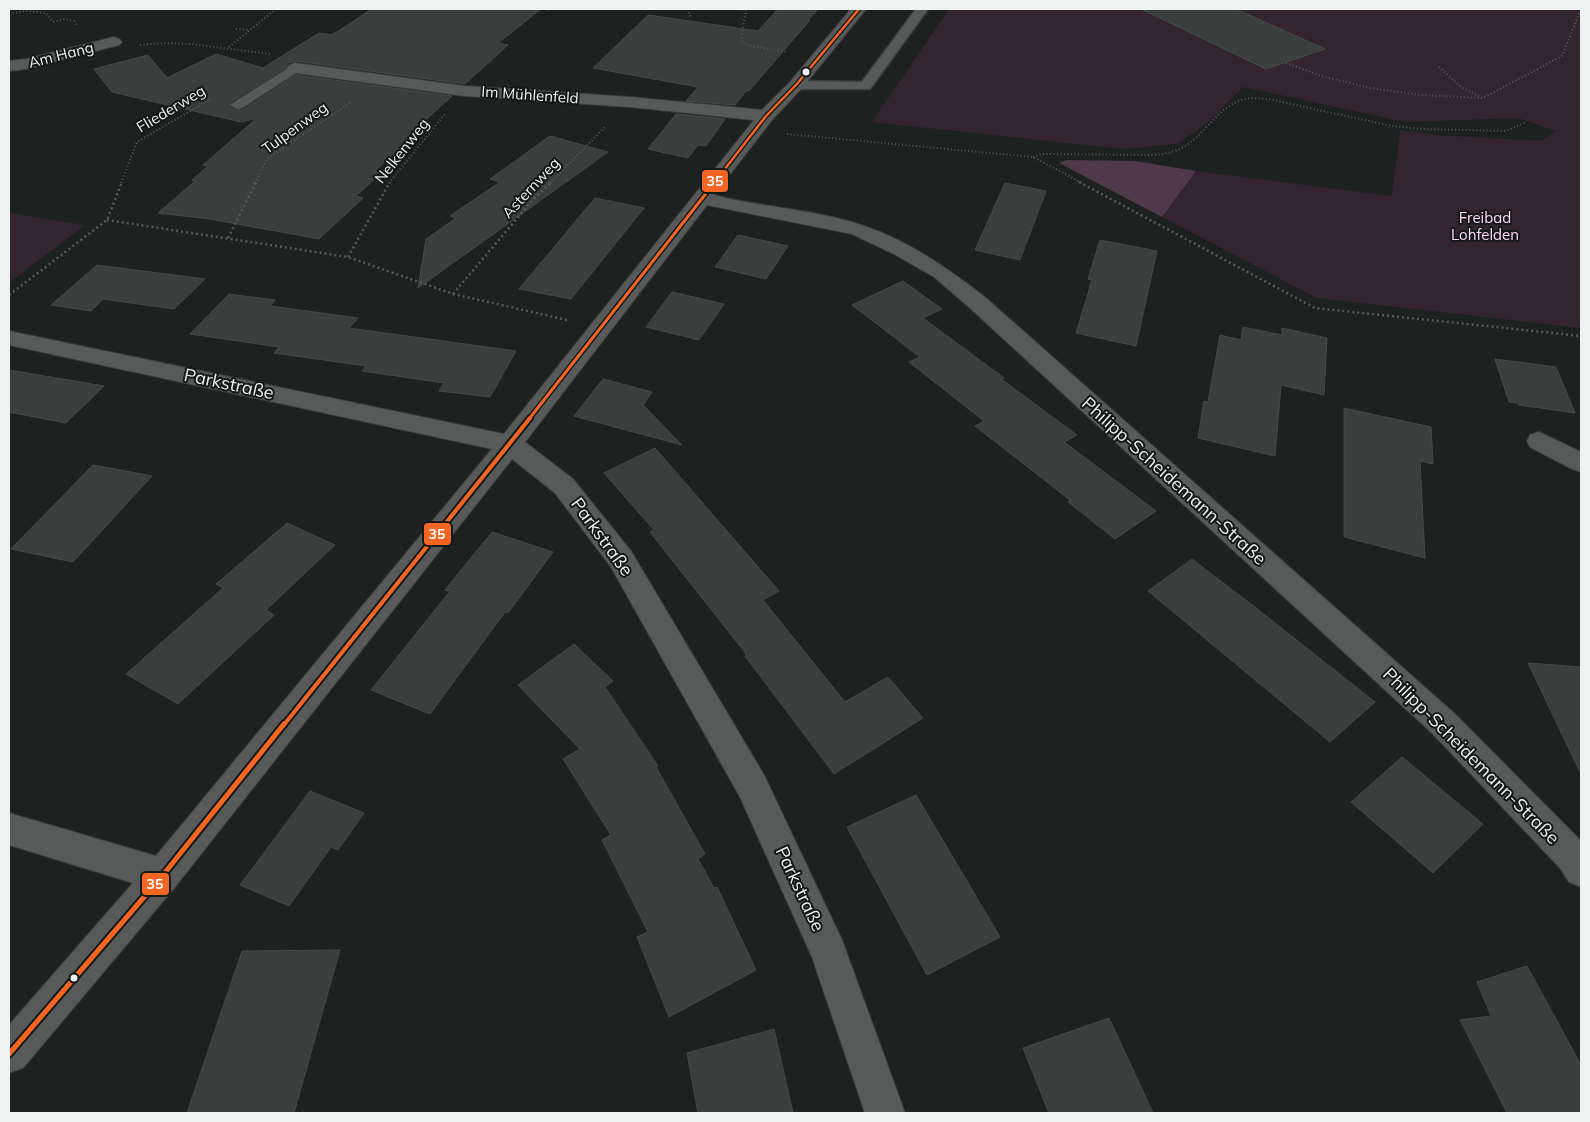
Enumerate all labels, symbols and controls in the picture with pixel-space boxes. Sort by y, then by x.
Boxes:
street label: Am Hang [26,37,95,72]
unlabelled marker [801,67,811,77]
street label: Fliederweg [133,81,209,137]
street label: Im Mühlenfeld [481,82,579,107]
street label: Tulpenweg [258,98,331,158]
street label: Nelkenweg [370,114,433,187]
street label: Asternweg [498,153,563,222]
line badge: 35 [701,169,729,193]
text: 35 [707,172,723,190]
park label: Freibad Lohfelden [1451,208,1519,244]
street label: Parkstraße [182,363,276,404]
street label: Philipp-Scheidemann-Straße [1077,392,1271,570]
street label: Parkstraße [566,493,639,580]
line badge: 35 [423,522,452,546]
text: 35 [429,525,445,543]
street label: Philipp-Scheidemann-Straße [1378,662,1565,849]
street label: Parkstraße [771,843,830,935]
line badge: 35 [141,872,170,896]
text: 35 [147,875,163,893]
unlabelled marker [69,973,79,983]

